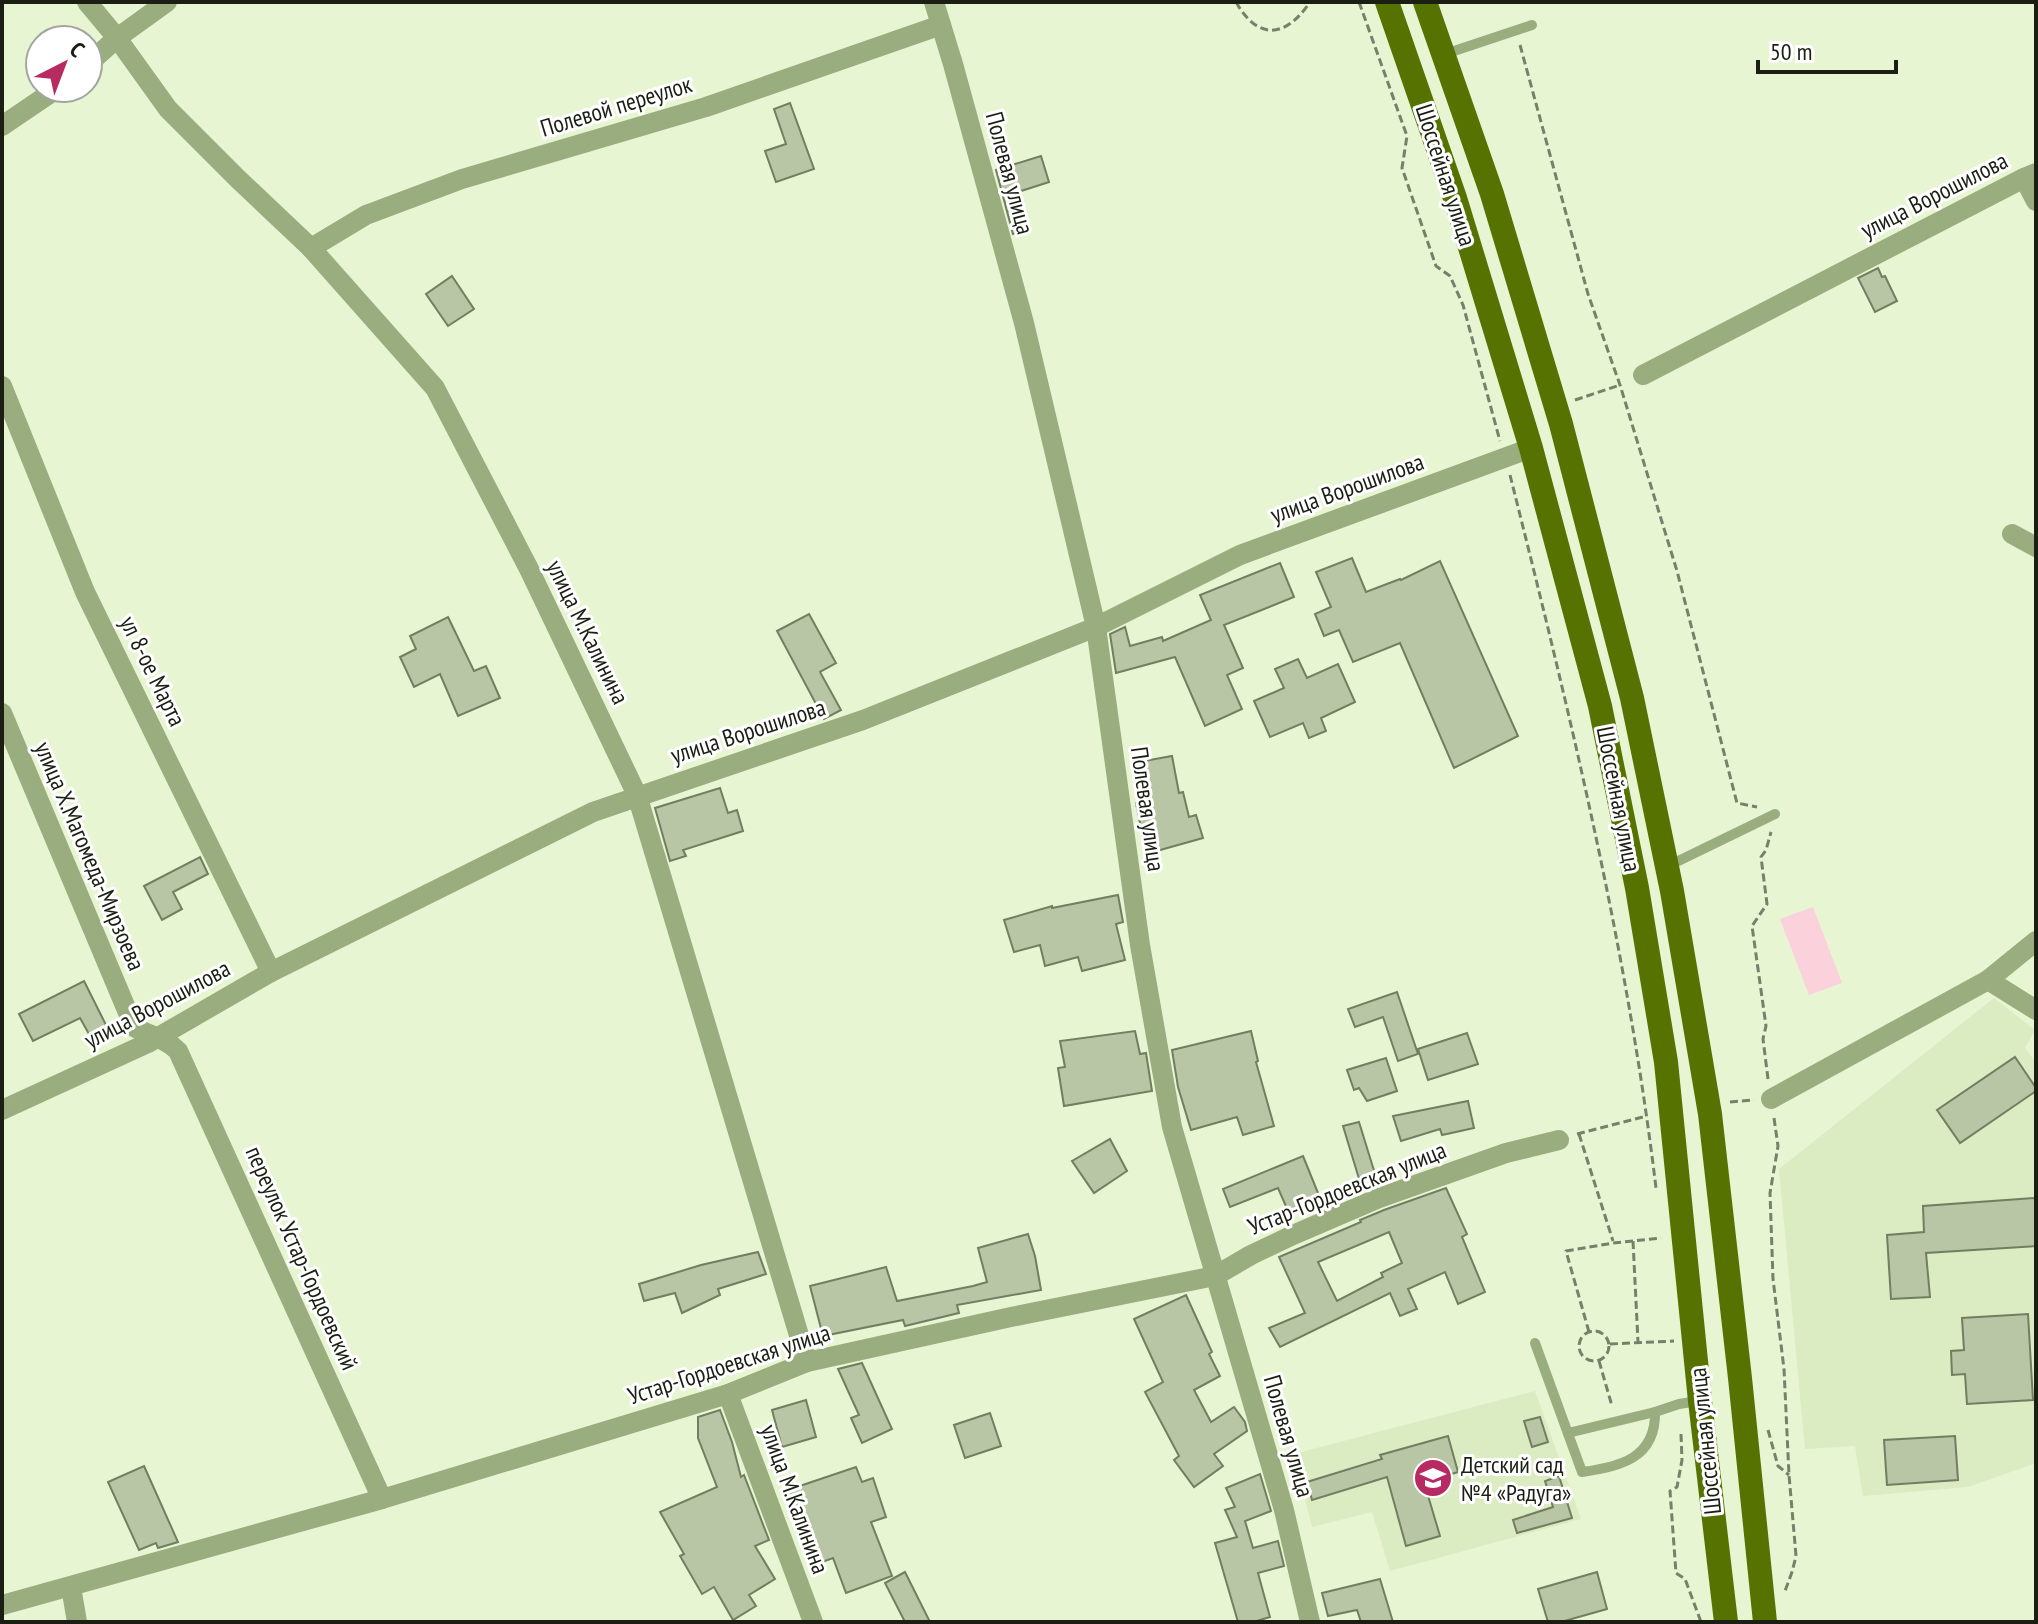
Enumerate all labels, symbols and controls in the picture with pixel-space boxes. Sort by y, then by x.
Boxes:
north arrow [24,24,104,104]
scale bar [1758,24,1896,74]
text: С [64,35,90,63]
text: 50 m [1770,36,1812,67]
street label: Полевой переулок [537,68,696,144]
street label: Шоссейная улица [1408,100,1484,250]
street label: Полевая улица [979,108,1041,238]
street label: улица Ворошилова [1855,145,2013,245]
street label: улица Ворошилова [1266,446,1428,530]
street label: улица М.Калинина [540,555,636,709]
street label: ул 8-ое Марта [113,611,193,731]
street label: улица Ворошилова [667,691,829,771]
street label: Шоссейная улица [1590,724,1648,874]
street label: улица Х.Магомеда-Мирзоева [28,737,152,975]
street label: Полевая улица [1124,745,1172,873]
street label: улица Ворошилова [79,953,235,1055]
street label: Устар-Гордоевская улица [1243,1134,1451,1242]
street label: переулок Устар-Гордоевский [239,1141,365,1375]
street label: Устар-Гордоевская улица [624,1317,834,1411]
street label: Шоссейная улица [1682,1366,1728,1516]
street label: Полевая улица [1257,1371,1321,1501]
street label: улица М.Калинина [754,1420,836,1578]
place label: Детский сад №4 «Радуга» [1461,1449,1571,1508]
school or university icon: Детский сад №4 «Радуга» [1412,1457,1454,1499]

